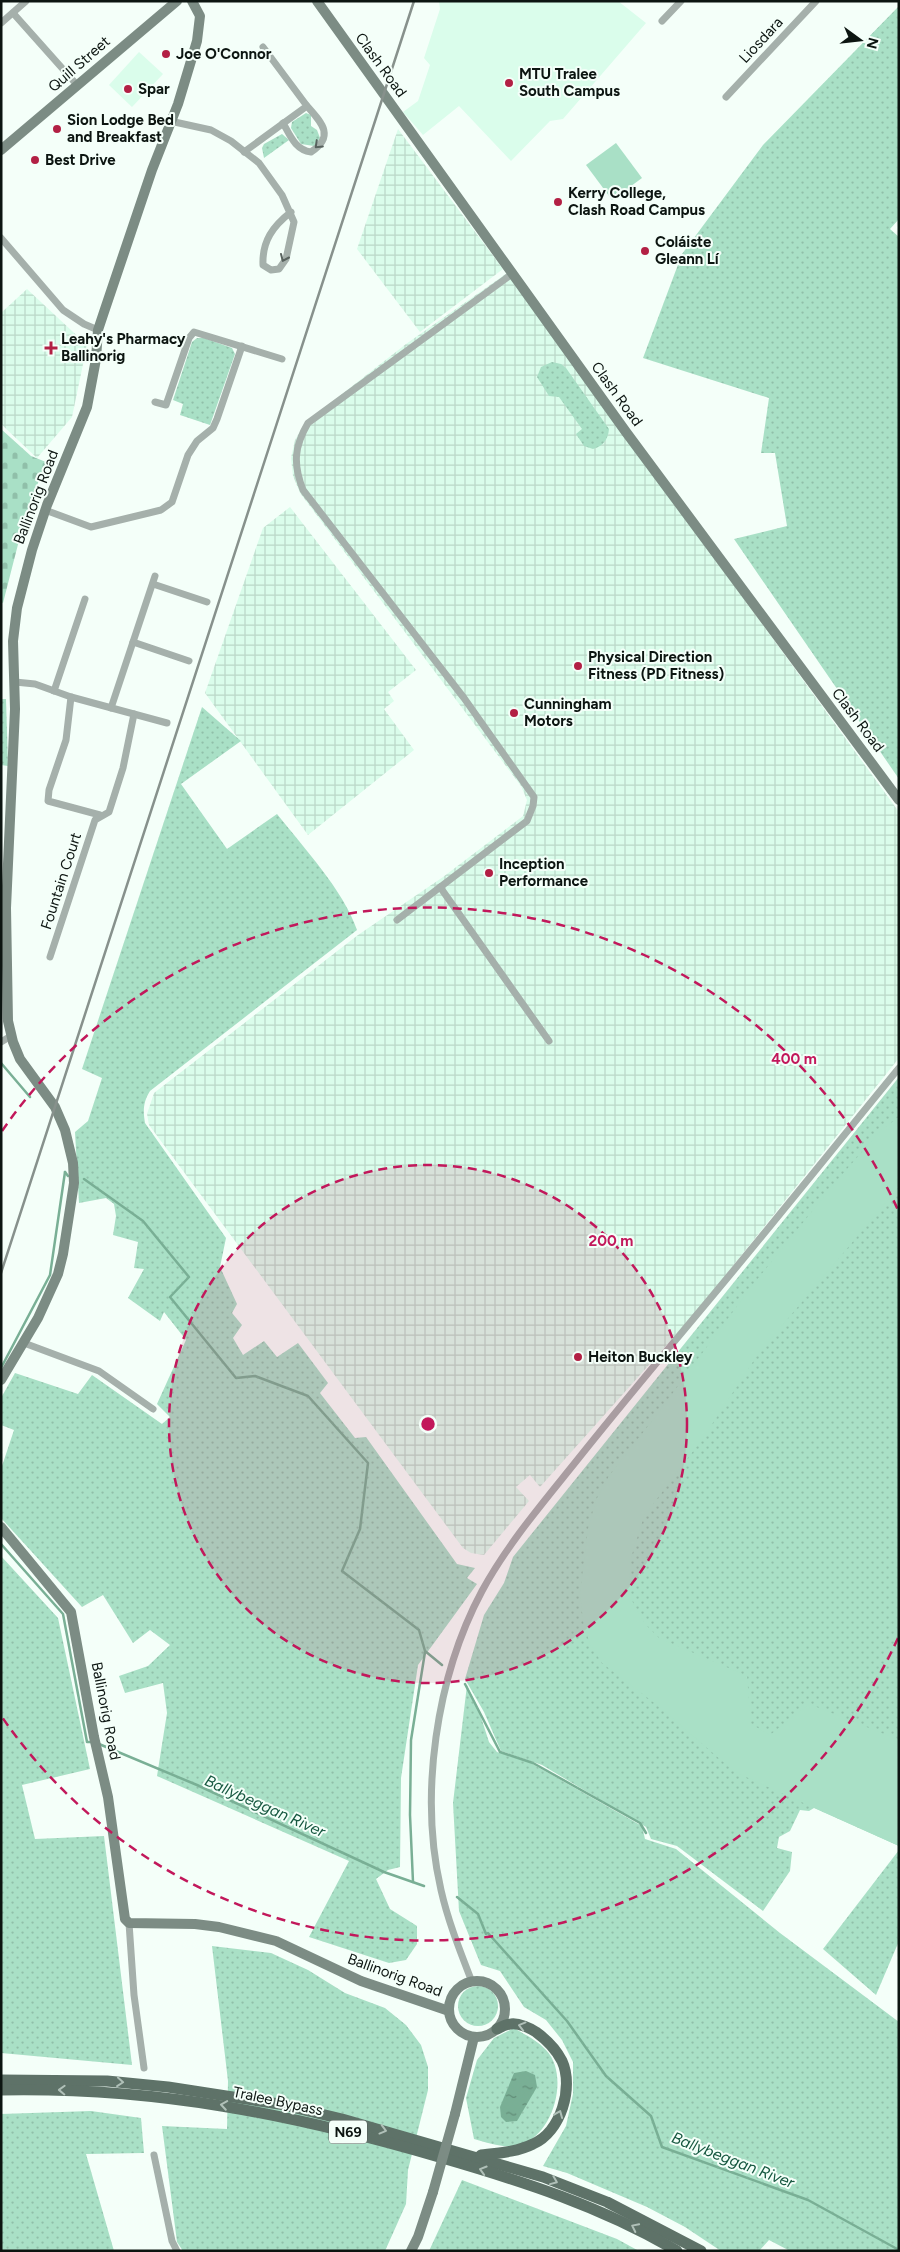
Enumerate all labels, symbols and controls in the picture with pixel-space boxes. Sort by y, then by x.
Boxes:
street label: Liosdara [735,13,787,67]
north arrow [835,15,885,65]
street label: Clash Road [352,29,410,101]
street label: Quill Street [44,32,114,96]
text: N [862,36,882,51]
place label: Joe O'Connor [176,45,272,63]
marker: Joe O'Connor [160,48,172,60]
place label: MTU Tralee South Campus [519,65,620,100]
marker: MTU Tralee South Campus [503,77,515,89]
place label: Spar [138,80,170,98]
marker: Spar [122,83,134,95]
place label: Sion Lodge Bed and Breakfast [67,111,174,146]
marker: Sion Lodge Bed and Breakfast [51,123,63,135]
one-way arrow [315,139,324,148]
place label: Best Drive [45,151,116,169]
marker: Best Drive [29,154,41,166]
place label: Kerry College, Clash Road Campus [568,184,705,219]
marker: Kerry College, Clash Road Campus [552,196,564,208]
place label: Coláiste Gleann Lí [655,233,720,268]
marker: Coláiste Gleann Lí [639,245,651,257]
one-way arrow [280,253,291,262]
place label: Leahy's Pharmacy Ballinorig [61,330,186,365]
marker: Leahy's Pharmacy Ballinorig [45,342,57,354]
street label: Clash Road [588,358,646,430]
street label: Ballinorig Road [10,447,62,547]
place label: Physical Direction Fitness (PD Fitness) [588,648,725,683]
marker: Physical Direction Fitness (PD Fitness) [572,660,584,672]
street label: Clash Road [828,684,888,756]
place label: Cunningham Motors [524,695,612,730]
marker: Cunningham Motors [508,707,520,719]
street label: Fountain Court [37,830,85,932]
place label: Inception Performance [499,855,589,890]
marker: Inception Performance [483,867,495,879]
text: 400 m [771,1050,817,1068]
text: 200 m [589,1232,633,1250]
place label: Heiton Buckley [588,1348,693,1366]
marker: Heiton Buckley [572,1351,584,1363]
centre of rings [419,1415,437,1433]
street label: Ballinorig Road [88,1660,124,1762]
water label: Ballybeggan River [202,1771,329,1841]
street label: Ballinorig Road [345,1950,445,2000]
one-way arrow [518,2021,527,2032]
one-way arrow [116,2076,124,2087]
street label: Tralee Bypass [232,2083,324,2119]
one-way arrow [58,2085,66,2096]
one-way arrow [219,2101,228,2111]
one-way arrow [553,2110,563,2119]
road number: N69 [329,2120,367,2144]
one-way arrow [378,2124,387,2135]
water label: Ballybeggan River [669,2128,798,2192]
one-way arrow [479,2166,488,2176]
one-way arrow [549,2175,558,2185]
one-way arrow [631,2223,640,2233]

